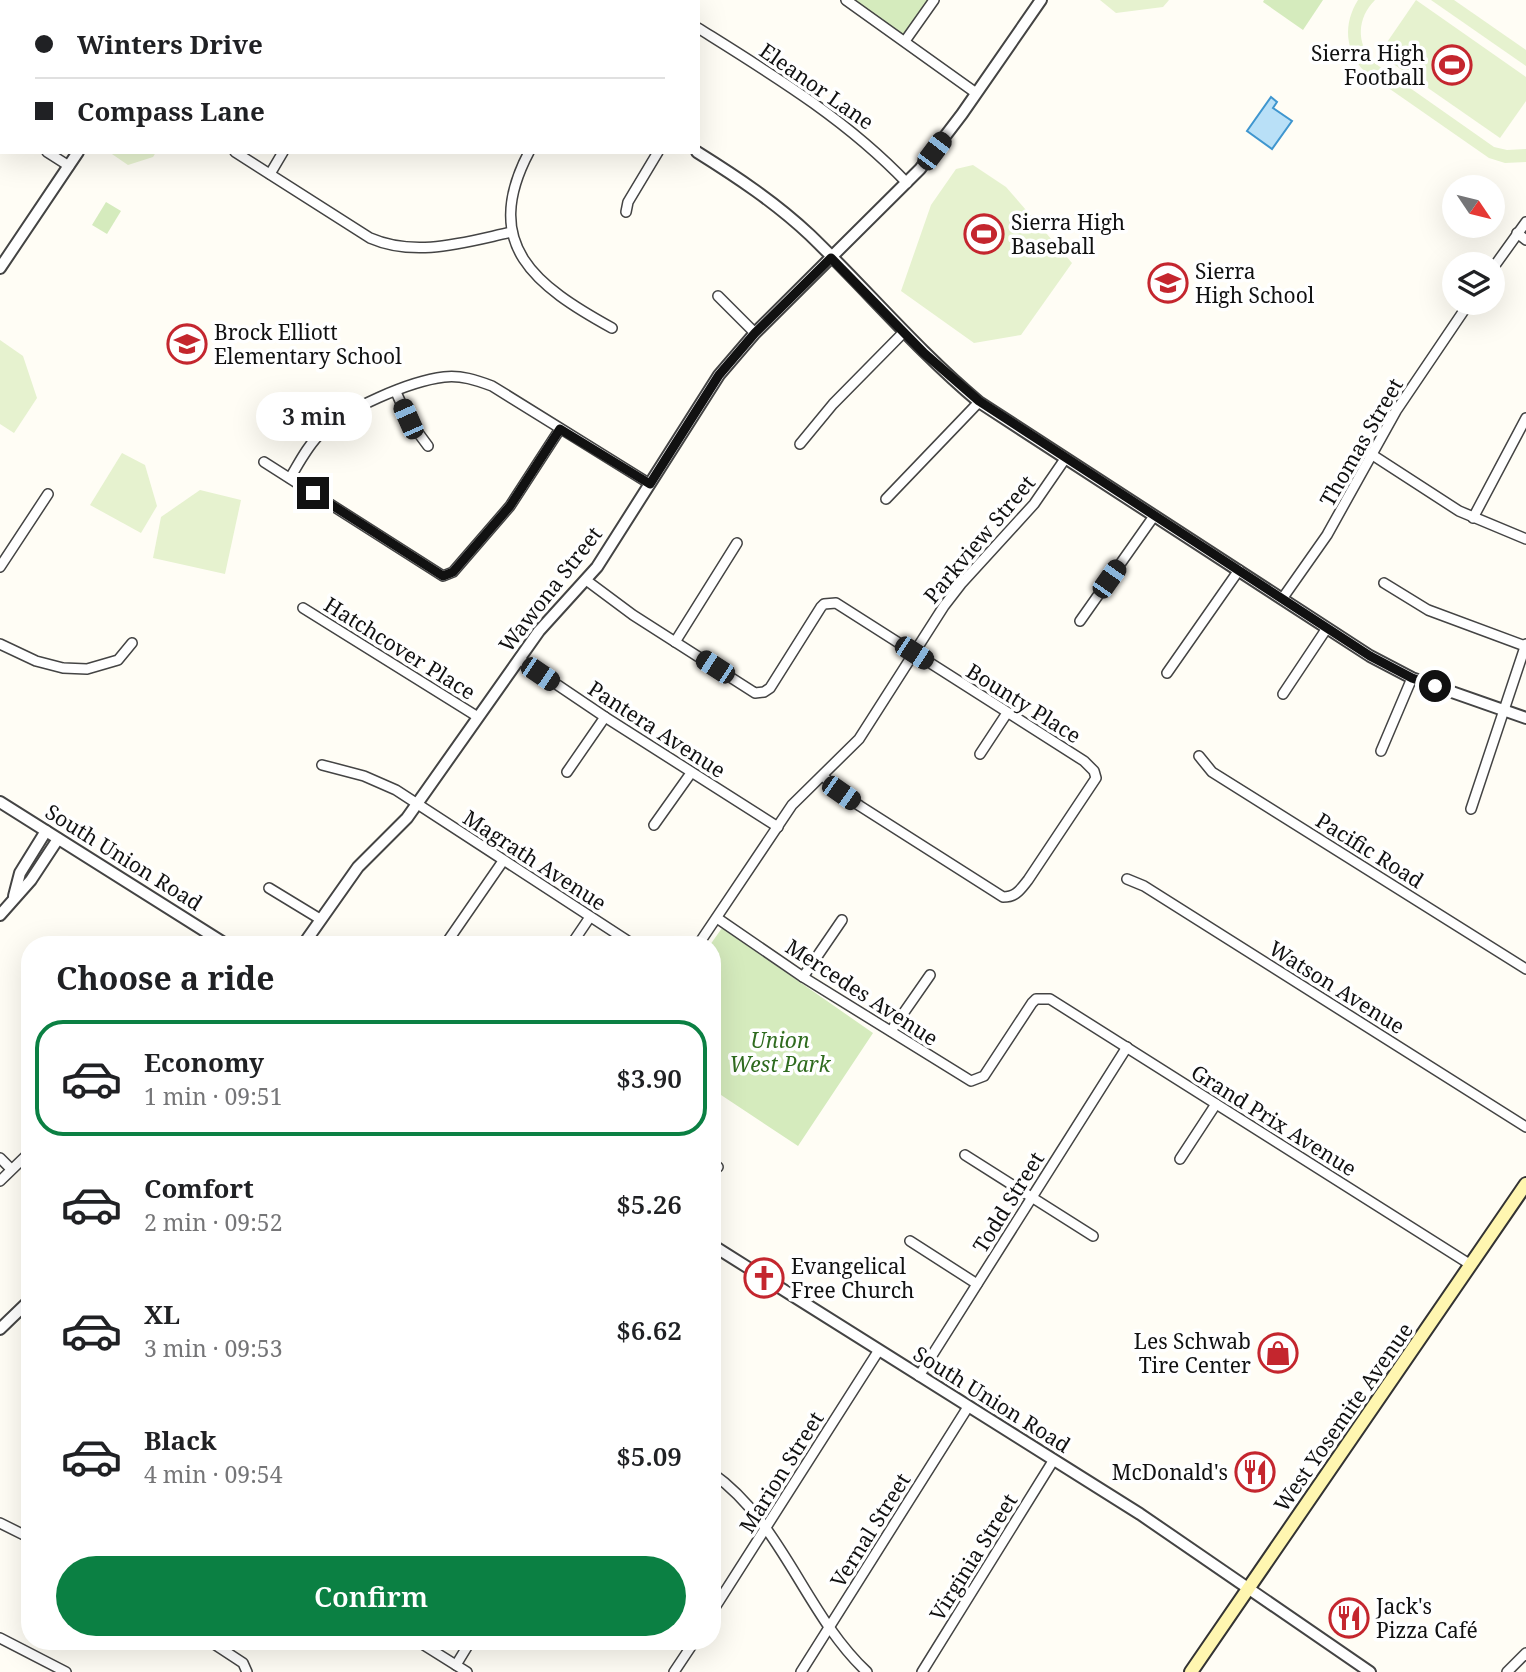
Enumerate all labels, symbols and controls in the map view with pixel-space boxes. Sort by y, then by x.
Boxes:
text: Winters Drive [77,26,263,62]
street label: Eleanor Lane [754,36,880,136]
place label: Sierra High Football [1311,39,1425,91]
sports icon: Sierra High Football [1431,44,1473,86]
text: Compass Lane [77,93,265,129]
car [913,128,956,174]
north arrow [1442,175,1505,238]
map controls [1442,175,1505,315]
place label: Sierra High Baseball [1011,208,1125,260]
sports icon: Sierra High Baseball [963,213,1005,255]
button: layers [1442,252,1505,315]
place label: Sierra High School [1195,257,1315,309]
school or university icon: Sierra High School [1147,262,1189,304]
place label: Brock Elliott Elementary School [214,318,402,370]
school or university icon: Brock Elliott Elementary School [166,323,208,365]
street label: Thomas Street [1313,373,1409,511]
callout: 3 min [255,392,371,440]
car [390,396,427,442]
text: 3 min [282,400,346,432]
street label: Parkview Street [917,469,1041,609]
route end [297,477,329,509]
street label: Wawona Street [492,521,608,657]
car [1089,556,1130,602]
street label: Hatchcover Place [319,590,481,706]
car [891,633,938,673]
car [692,647,739,687]
car [517,654,564,694]
street label: Bounty Place [961,657,1087,749]
route start [1419,670,1451,702]
street label: Pantera Avenue [583,674,731,784]
car [818,772,865,814]
street label: South Union Road [40,797,208,917]
street label: Magrath Avenue [458,803,612,917]
street label: Pacific Road [1311,806,1429,894]
street label: Mercedes Avenue [780,932,944,1052]
street label: Watson Avenue [1264,934,1410,1040]
text: Choose a ride [56,956,275,999]
park label: Union West Park [730,1026,832,1078]
text: Economy [144,1044,264,1080]
icon: car [60,1047,123,1110]
street label: Grand Prix Avenue [1186,1058,1362,1182]
text: $3.90 [616,1060,682,1096]
text: 1 min · 09:51 [144,1080,282,1112]
street label: Todd Street [966,1146,1050,1258]
text: Comfort [144,1170,254,1206]
icon: car [60,1173,123,1236]
text: $5.26 [616,1186,682,1222]
text: 2 min · 09:52 [144,1206,282,1238]
place label: Evangelical Free Church [791,1252,914,1304]
church icon: Evangelical Free Church [743,1257,785,1299]
text: XL [144,1296,180,1332]
icon: car [60,1299,123,1362]
text: $6.62 [616,1312,682,1348]
street label: West Yosemite Avenue [1267,1317,1419,1517]
place label: Les Schwab Tire Center [1134,1327,1251,1379]
text: 3 min · 09:53 [144,1332,282,1364]
shop icon: Les Schwab Tire Center [1257,1332,1299,1374]
street label: South Union Road [908,1339,1076,1459]
street label: Marion Street [733,1406,829,1538]
text: Black [144,1422,217,1458]
icon: car [60,1425,123,1488]
text: $5.09 [616,1438,682,1474]
restaurant icon: McDonald's [1234,1451,1276,1493]
text: 4 min · 09:54 [144,1458,282,1490]
place label: McDonald's [1112,1458,1228,1486]
street label: Vernal Street [824,1467,916,1593]
street label: Virginia Street [923,1488,1023,1626]
button: Confirm [56,1556,686,1636]
place label: Jack's Pizza Café [1375,1592,1478,1644]
restaurant icon: Jack's Pizza Café [1328,1597,1370,1639]

